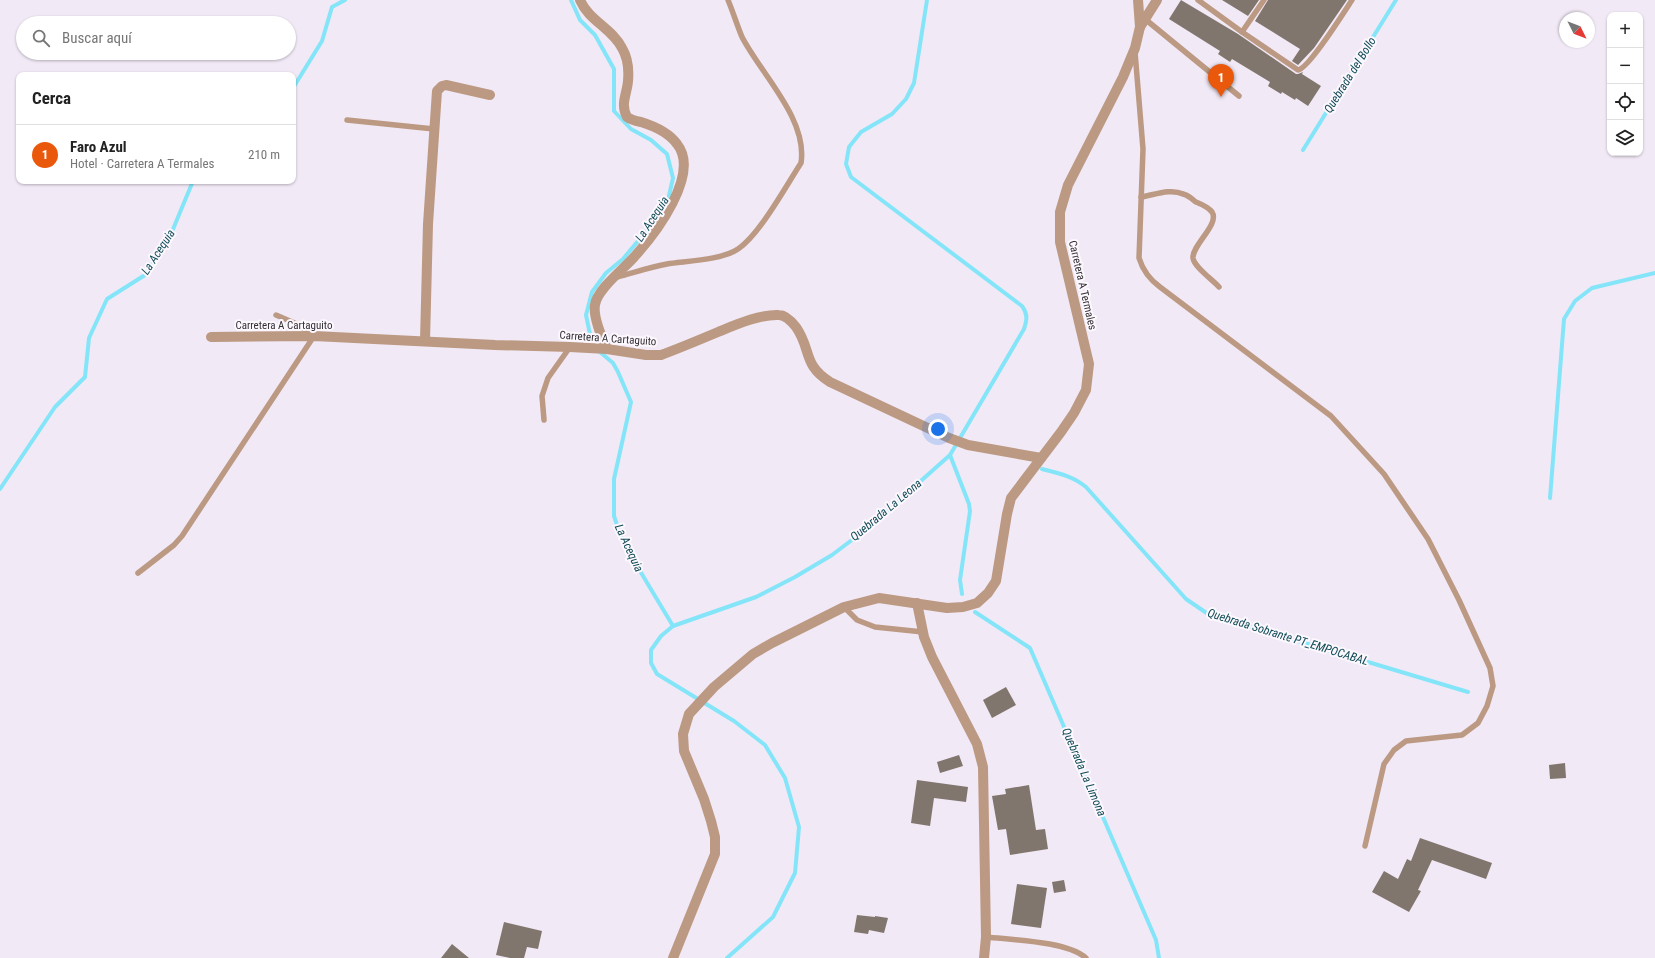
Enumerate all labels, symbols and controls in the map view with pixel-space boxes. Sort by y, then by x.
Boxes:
north arrow [1559,12,1595,48]
map controls [1607,12,1643,156]
button: + [1607,12,1643,48]
search box [16,16,296,60]
icon: search [30,27,52,49]
text: Buscar aquí [62,29,132,47]
water label: Quebrada del Bollo [1321,34,1379,116]
button: − [1607,48,1643,84]
pin: 1 [1208,64,1234,97]
button: locate [1607,84,1643,120]
text: Cerca [32,88,71,108]
button: layers [1607,120,1643,156]
text: Faro Azul [70,138,127,156]
text: 1 [42,147,48,162]
text: 210 m [248,147,280,162]
text: Hotel · Carretera A Termales [70,156,214,171]
water label: La Acequia [632,194,672,244]
water label: La Acequia [138,227,178,277]
street label: Carretera A Termales [1066,239,1099,331]
street label: Carretera A Cartaguito [235,319,333,332]
street label: Carretera A Cartaguito [559,329,657,348]
your location [928,419,948,439]
water label: Quebrada La Leona [848,476,924,544]
water label: La Acequia [612,522,646,574]
water label: Quebrada Sobrante PT_EMPOCABAL [1206,606,1370,668]
water label: Quebrada La Limona [1059,726,1109,818]

